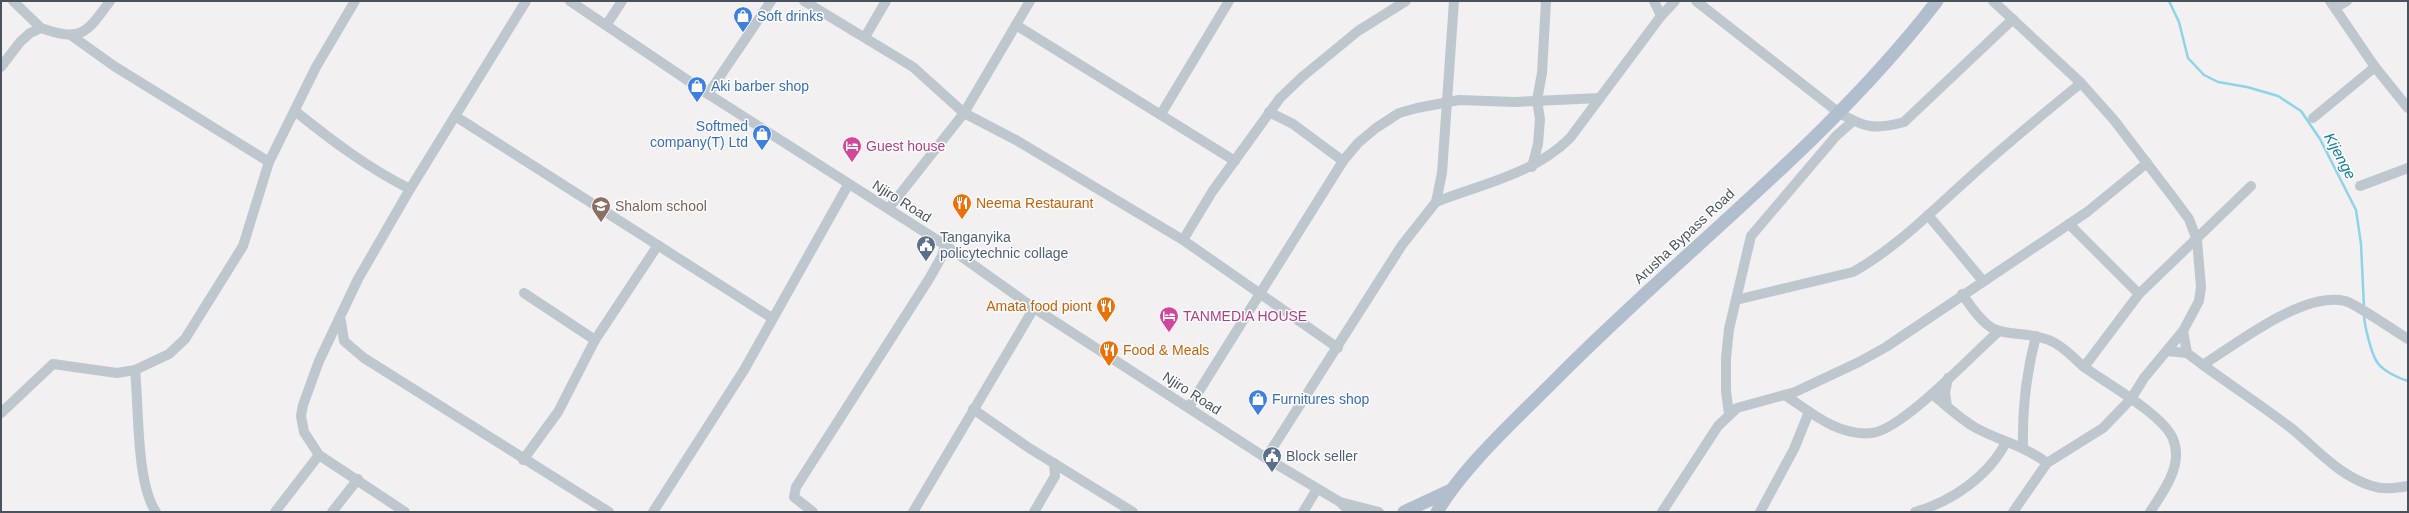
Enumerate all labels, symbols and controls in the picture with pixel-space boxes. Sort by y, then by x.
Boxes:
shop icon: Soft drinks [732,5,754,33]
place label: Soft drinks [757,8,823,24]
shop icon: Aki barber shop [686,75,708,103]
place label: Aki barber shop [711,78,809,94]
place label: Softmed company(T) Ltd [650,118,748,150]
shop icon: Softmed company(T) Ltd [751,123,773,151]
water label: Kijenge [2321,130,2360,182]
hotel icon: Guest house [841,135,863,163]
place label: Guest house [866,138,946,154]
street label: Njiro Road [870,177,934,225]
street label: Arusha Bypass Road [1630,185,1738,287]
restaurant icon: Neema Restaurant [951,192,973,220]
school or university icon: Shalom school [590,195,612,223]
place label: Neema Restaurant [976,195,1094,211]
place label: Shalom school [615,198,707,214]
place label: Tanganyika policytechnic collage [940,229,1069,261]
public building icon: Tanganyika policytechnic collage [915,234,937,262]
restaurant icon: Amata food piont [1095,295,1117,323]
place label: Amata food piont [986,298,1092,314]
hotel icon: TANMEDIA HOUSE [1158,305,1180,333]
place label: TANMEDIA HOUSE [1183,308,1307,324]
restaurant icon: Food & Meals [1098,339,1120,367]
place label: Food & Meals [1123,342,1209,358]
street label: Njiro Road [1160,368,1224,418]
shop icon: Furnitures shop [1247,388,1269,416]
place label: Furnitures shop [1272,391,1369,407]
public building icon: Block seller [1261,445,1283,473]
place label: Block seller [1286,448,1358,464]

